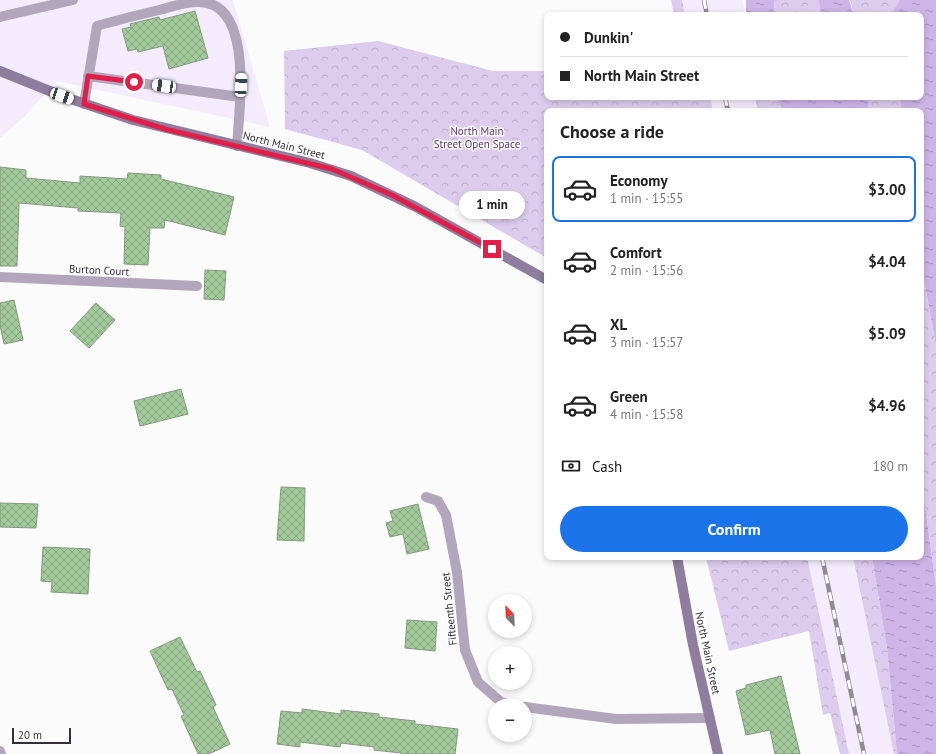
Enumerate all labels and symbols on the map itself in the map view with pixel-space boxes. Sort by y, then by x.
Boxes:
route start [125,73,143,91]
car [234,73,248,97]
car [151,78,177,94]
car [49,86,75,106]
park label: North Main Street Open Space [434,124,521,151]
street label: North Main Street [241,128,327,162]
callout: 1 min [459,191,525,219]
route end [483,240,501,258]
street label: Burton Court [68,261,130,279]
street label: Fifteenth Street [438,571,460,646]
north arrow [488,594,532,638]
street label: North Main Street [692,610,724,696]
scale bar [12,726,71,745]

